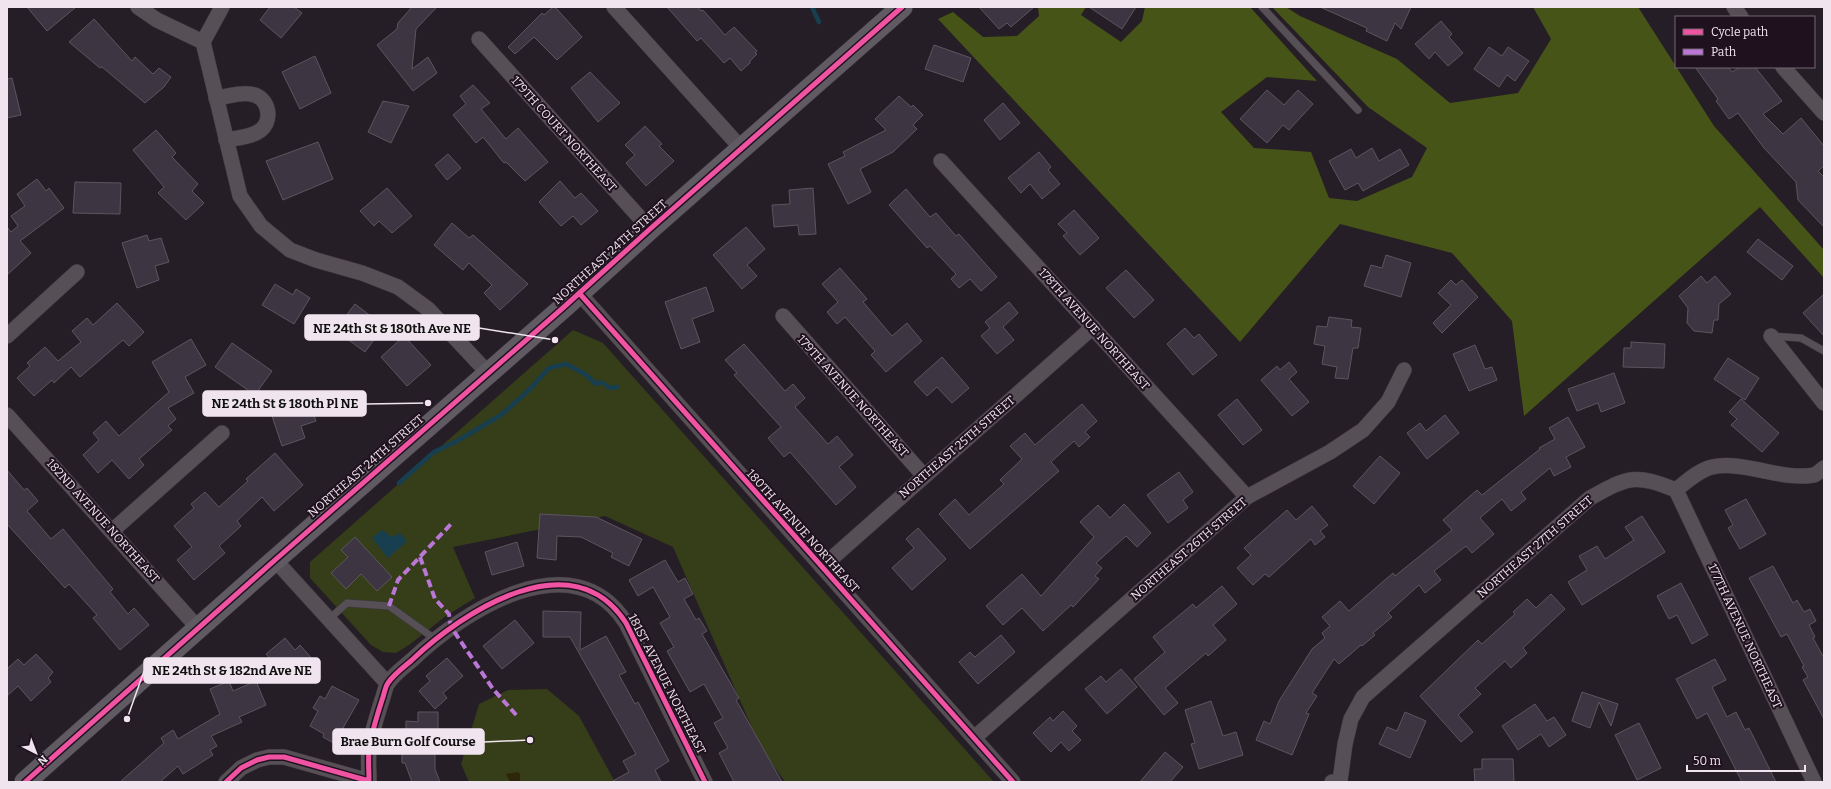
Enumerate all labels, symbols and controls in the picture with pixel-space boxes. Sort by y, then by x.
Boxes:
legend [1675,16,1815,68]
text: Cycle path [1711,25,1769,39]
text: Path [1711,45,1737,59]
street label: 179TH COURT NORTHEAST [509,74,619,194]
street label: NORTHEAST 24TH STREET [550,197,670,307]
street label: 178TH AVENUE NORTHEAST [1036,265,1152,393]
callout: NE 24th St & 180th Ave NE [305,315,479,340]
text: NE 24th St & 180th Ave NE [313,321,471,336]
street label: 179TH AVENUE NORTHEAST [795,332,911,460]
callout: NE 24th St & 180th Pl NE [203,391,366,416]
street label: NORTHEAST 25TH STREET [896,393,1018,501]
text: NE 24th St & 180th Pl NE [212,396,359,411]
street label: NORTHEAST 24TH STREET [305,412,427,520]
street label: 182ND AVENUE NORTHEAST [44,456,162,586]
street label: 180TH AVENUE NORTHEAST [744,466,862,596]
street label: NORTHEAST 27TH STREET [1475,493,1595,601]
street label: NORTHEAST 26TH STREET [1128,495,1250,603]
street label: 177TH AVENUE NORTHEAST [1705,561,1785,711]
street label: 181ST AVENUE NORTHEAST [625,611,709,757]
callout: NE 24th St & 182nd Ave NE [144,658,320,683]
text: NE 24th St & 182nd Ave NE [152,663,312,678]
callout: Brae Burn Golf Course [333,729,484,754]
north arrow [16,733,56,773]
text: Brae Burn Golf Course [340,734,476,749]
scale bar [1687,747,1805,773]
text: N [34,752,50,768]
text: 50 m [1693,754,1722,768]

